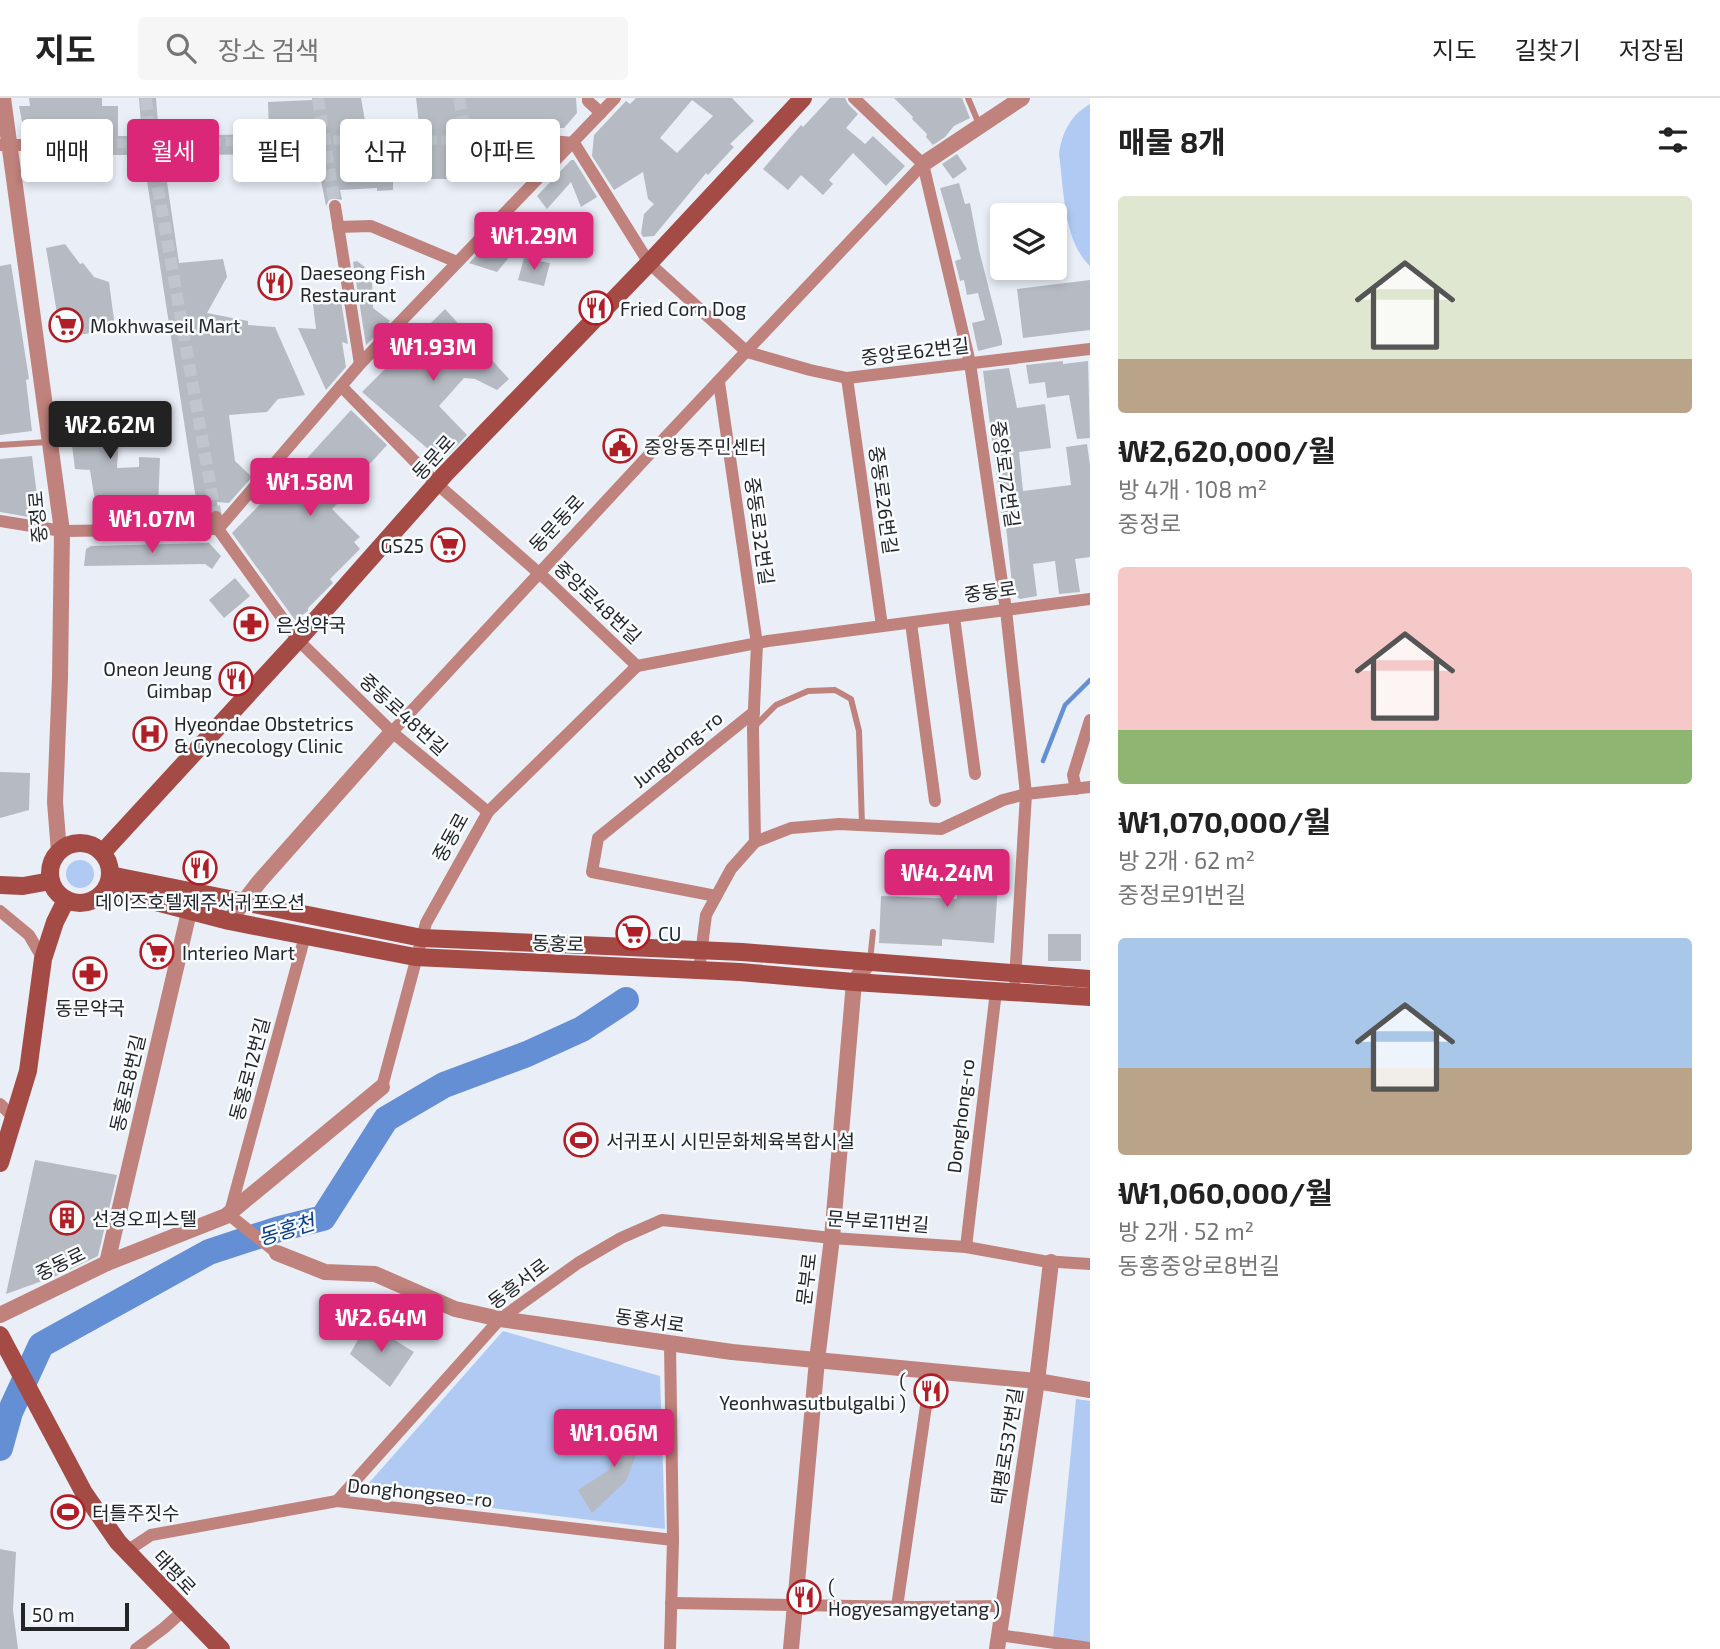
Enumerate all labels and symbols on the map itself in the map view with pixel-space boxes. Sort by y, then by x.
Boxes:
pin: ₩1.29M [477,212,591,272]
place label: Daeseong Fish Restaurant [300,261,425,306]
restaurant icon: Daeseong Fish Restaurant [256,264,294,302]
restaurant icon: Fried Corn Dog [577,289,615,327]
place label: Fried Corn Dog [620,297,747,320]
supermarket icon: Mokhwaseil Mart [47,306,85,344]
place label: Mokhwaseil Mart [90,314,240,337]
pin: ₩1.93M [376,324,490,383]
street label: 중앙로62번길 [860,333,970,369]
pin: ₩2.62M [53,402,167,461]
street label: 중앙로72번길 [987,419,1025,529]
public building icon: 중앙동주민센터 [601,427,639,465]
street label: 동문로 [407,430,459,484]
place label: 중앙동주민센터 [644,435,766,458]
street label: 중동로26번길 [865,444,903,556]
pin: ₩1.58M [253,458,367,518]
street label: 중동로32번길 [741,476,779,586]
street label: 중정로 [23,490,51,544]
street label: 동문동로 [524,490,588,556]
pin: ₩1.07M [95,496,209,555]
supermarket icon: GS25 [429,526,467,564]
place label: GS25 [381,534,424,557]
street label: 중앙로48번길 [550,556,646,648]
street label: 중동로 [962,576,1018,606]
pharmacy icon: 은성약국 [232,605,270,643]
place label: 은성약국 [276,613,346,636]
place label: Oneon Jeung Gimbap [103,657,212,702]
restaurant icon: Oneon Jeung Gimbap [217,660,255,698]
street label: 중동로48번길 [355,668,453,760]
street label: Jungdong-ro [627,706,727,792]
place label: Hyeondae Obstetrics & Gynecology Clinic [174,712,354,757]
hospital icon: Hyeondae Obstetrics & Gynecology Clinic [131,715,169,753]
street label: 중동로 [427,808,473,866]
restaurant icon: 데이즈호텔제주서귀포오션 [181,849,219,887]
pin: ₩4.24M [890,850,1004,909]
place label: 데이즈호텔제주서귀포오션 [95,890,305,913]
supermarket icon: CU [614,914,652,952]
place label: CU [658,922,681,945]
street label: 동홍로 [531,931,585,955]
supermarket icon: Interieo Mart [138,933,176,971]
place label: Interieo Mart [182,941,295,964]
pharmacy icon: 동문약국 [71,955,109,993]
place label: 동문약국 [55,996,125,1019]
street label: 동홍로12번길 [224,1015,274,1123]
street label: 동홍로8번길 [105,1032,149,1134]
street label: Donghong-ro [942,1057,978,1175]
sports icon: 서귀포시 시민문화체육복합시설 [562,1121,600,1159]
place label: 서귀포시 시민문화체육복합시설 [606,1129,855,1152]
building icon: 선경오피스텔 [48,1199,86,1237]
street label: 문부로11번길 [826,1206,930,1236]
place label: 선경오피스텔 [92,1207,197,1230]
water label: 동홍천 [255,1208,320,1249]
street label: 중동로 [31,1241,89,1285]
street label: 문부로 [791,1252,821,1306]
street label: 동흥서로 [483,1253,553,1313]
pin: ₩2.64M [324,1294,438,1354]
street label: 동홍서로 [614,1304,686,1336]
place label: ( Yeonhwasutbulgalbi ) [719,1369,906,1414]
restaurant icon: ( Yeonhwasutbulgalbi ) [912,1372,950,1410]
street label: 태평로537번길 [985,1386,1027,1506]
pin: ₩1.06M [557,1410,671,1469]
street label: Donghongseo-ro [346,1473,494,1511]
sports icon: 터틀주짓수 [49,1493,87,1531]
place label: 터틀주짓수 [92,1501,179,1524]
street label: 태평로 [149,1545,201,1599]
place label: ( Hogyesamgyetang ) [828,1575,1000,1620]
restaurant icon: ( Hogyesamgyetang ) [785,1578,823,1616]
scale bar [21,1600,130,1632]

